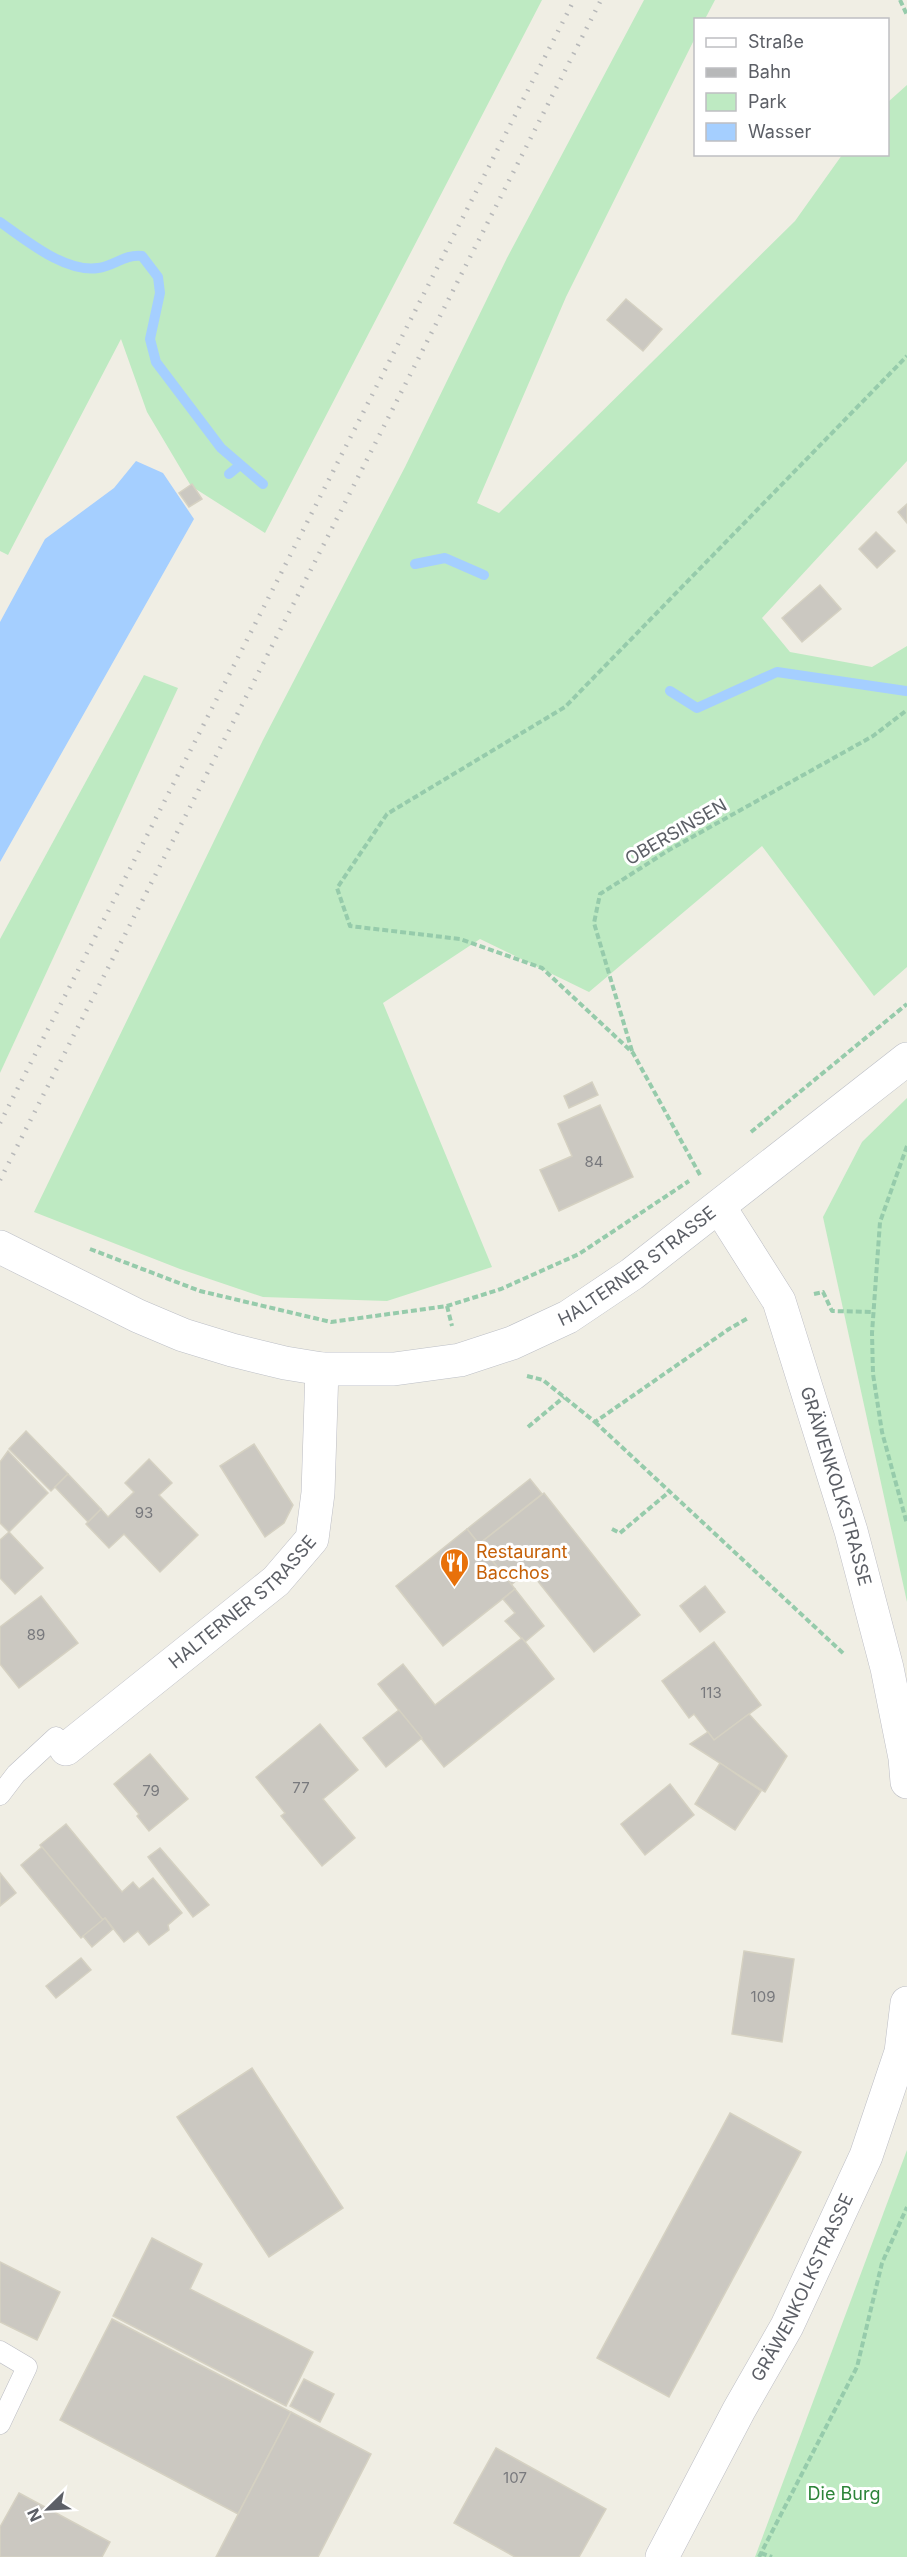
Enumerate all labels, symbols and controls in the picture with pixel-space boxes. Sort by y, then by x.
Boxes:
legend [694,18,889,156]
text: Straße [748,31,804,52]
text: Bahn [748,61,791,82]
text: Park [748,91,787,112]
text: Wasser [748,121,811,142]
street label: OBERSINSEN [621,794,730,869]
house number: 84 [585,1152,603,1171]
street label: HALTERNER STRASSE [555,1201,720,1330]
street label: GRÄWENKOLKSTRASSE [796,1384,876,1588]
house number: 93 [135,1503,153,1522]
street label: HALTERNER STRASSE [164,1531,320,1673]
place label: Restaurant Bacchos [476,1541,568,1583]
restaurant icon: Restaurant Bacchos [439,1546,471,1588]
house number: 89 [27,1625,45,1644]
house number: 113 [700,1683,722,1702]
house number: 77 [292,1778,310,1797]
house number: 79 [142,1781,160,1800]
house number: 109 [751,1987,775,2006]
street label: GRÄWENKOLKSTRASSE [747,2190,857,2385]
house number: 107 [503,2468,527,2487]
north arrow [18,2479,78,2539]
park label: Die Burg [808,2483,880,2504]
text: N [23,2505,46,2525]

